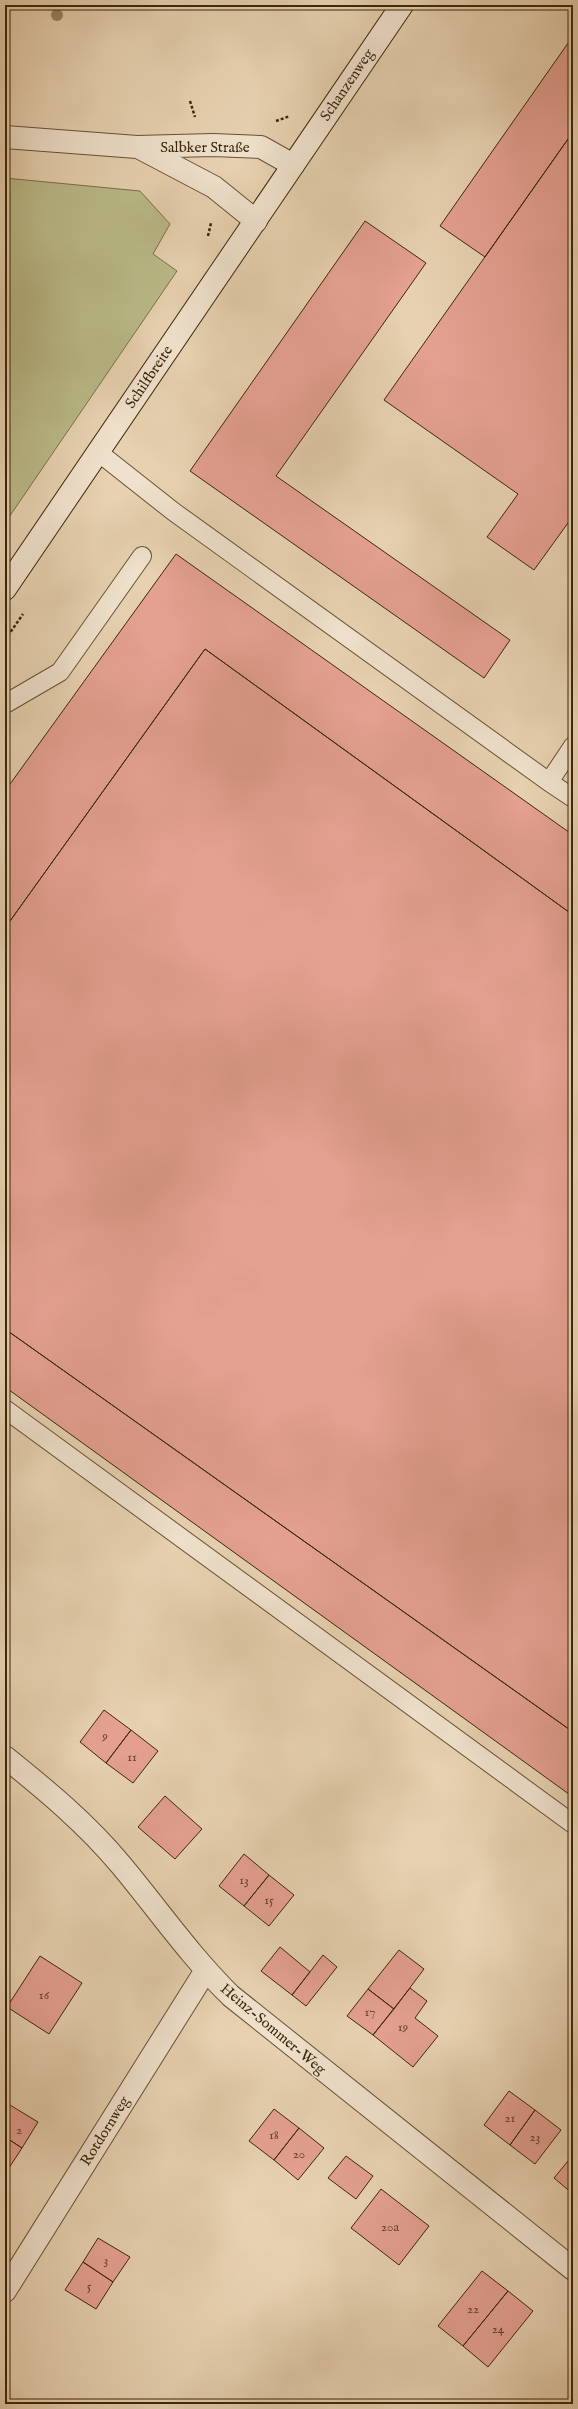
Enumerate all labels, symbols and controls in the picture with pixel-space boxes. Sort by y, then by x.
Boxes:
street label: Schanzenweg [316,45,379,125]
street label: Salbker Straße [160,138,250,157]
street label: Schilfbreite [121,342,177,412]
house number: 9 [101,1728,108,1745]
house number: 11 [127,1749,137,1766]
house number: 13 [239,1872,249,1889]
house number: 15 [264,1892,274,1909]
street label: Heinz-Sommer-Weg [216,1979,330,2079]
house number: 16 [39,1987,50,2004]
house number: 17 [365,2004,375,2021]
house number: 19 [398,2019,409,2036]
street label: Rotdornweg [76,2092,134,2169]
house number: 21 [505,2110,516,2127]
house number: 2 [16,2122,22,2139]
house number: 18 [269,2127,279,2144]
house number: 23 [530,2129,541,2146]
house number: 20 [293,2146,305,2163]
house number: 20a [381,2219,399,2236]
house number: 3 [104,2252,109,2269]
house number: 5 [87,2278,92,2295]
house number: 22 [467,2301,479,2318]
house number: 24 [492,2321,505,2338]

